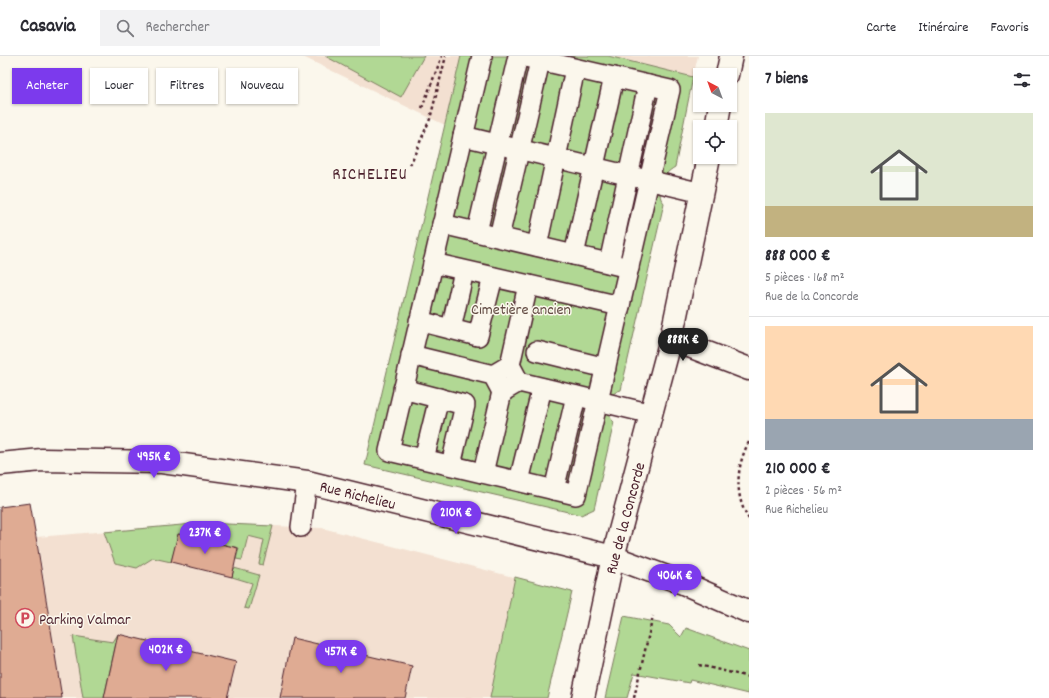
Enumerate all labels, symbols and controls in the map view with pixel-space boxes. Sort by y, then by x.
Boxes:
search box [100,10,380,46]
text: Casavia [20,14,76,41]
icon: search [114,17,136,39]
text: Rechercher [146,17,210,39]
text: Carte [866,18,896,38]
text: Itinéraire [918,18,968,38]
text: Favoris [990,18,1029,38]
chip: Acheter [12,68,82,104]
chip: Louer [90,68,148,104]
chip: Filtres [156,68,218,104]
chip: Nouveau [226,68,298,104]
north arrow [693,68,737,112]
map controls [693,68,737,164]
text: 7 biens [765,68,808,92]
icon: filters [1011,69,1033,91]
button: locate [693,120,737,164]
icon: home [863,139,935,211]
district label: RICHELIEU [332,164,408,188]
text: 888 000 € [765,245,831,269]
text: 5 pièces · 168 m² [765,269,844,288]
text: Rue de la Concorde [765,288,858,307]
park label: Cimetière ancien [471,299,571,322]
pin: 888K € [650,328,716,362]
text: 888K € [667,331,699,350]
icon: home [863,352,935,424]
pin: 495K € [121,445,187,479]
text: 495K € [137,448,171,467]
text: 210 000 € [765,458,830,482]
street label: Rue de la Concorde [600,460,652,577]
street label: Rue Richelieu [317,476,398,517]
text: 2 pièces · 56 m² [765,482,842,501]
pin: 210K € [423,501,489,535]
text: Rue Richelieu [765,501,828,520]
text: 210K € [440,504,472,523]
pin: 237K € [172,521,238,555]
text: 237K € [189,524,221,543]
pin: 406K € [642,564,708,598]
text: 406K € [657,567,693,586]
parking icon: Parking Valmar [14,607,36,629]
place label: Parking Valmar [39,609,131,632]
pin: 402K € [133,638,199,672]
pin: 457K € [308,640,374,674]
text: 402K € [149,641,183,660]
text: 457K € [325,643,357,662]

